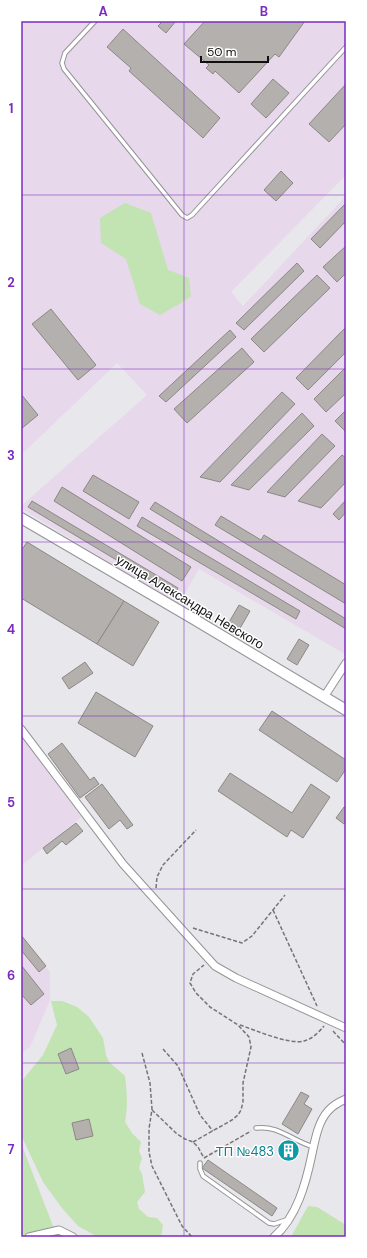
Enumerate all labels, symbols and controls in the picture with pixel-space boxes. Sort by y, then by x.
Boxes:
text: A [98,3,108,20]
text: B [260,3,268,20]
scale bar [201,38,268,64]
text: 50 m [207,44,236,60]
text: 1 [9,100,13,117]
text: 2 [7,274,15,291]
text: 3 [7,447,15,464]
street label: улица Александра Невского [113,551,267,653]
text: 4 [7,621,15,638]
text: 5 [7,794,15,811]
text: 6 [7,967,15,984]
building icon: ТП №483 [276,1138,302,1164]
text: 7 [8,1141,15,1158]
place label: ТП №483 [216,1143,274,1160]

